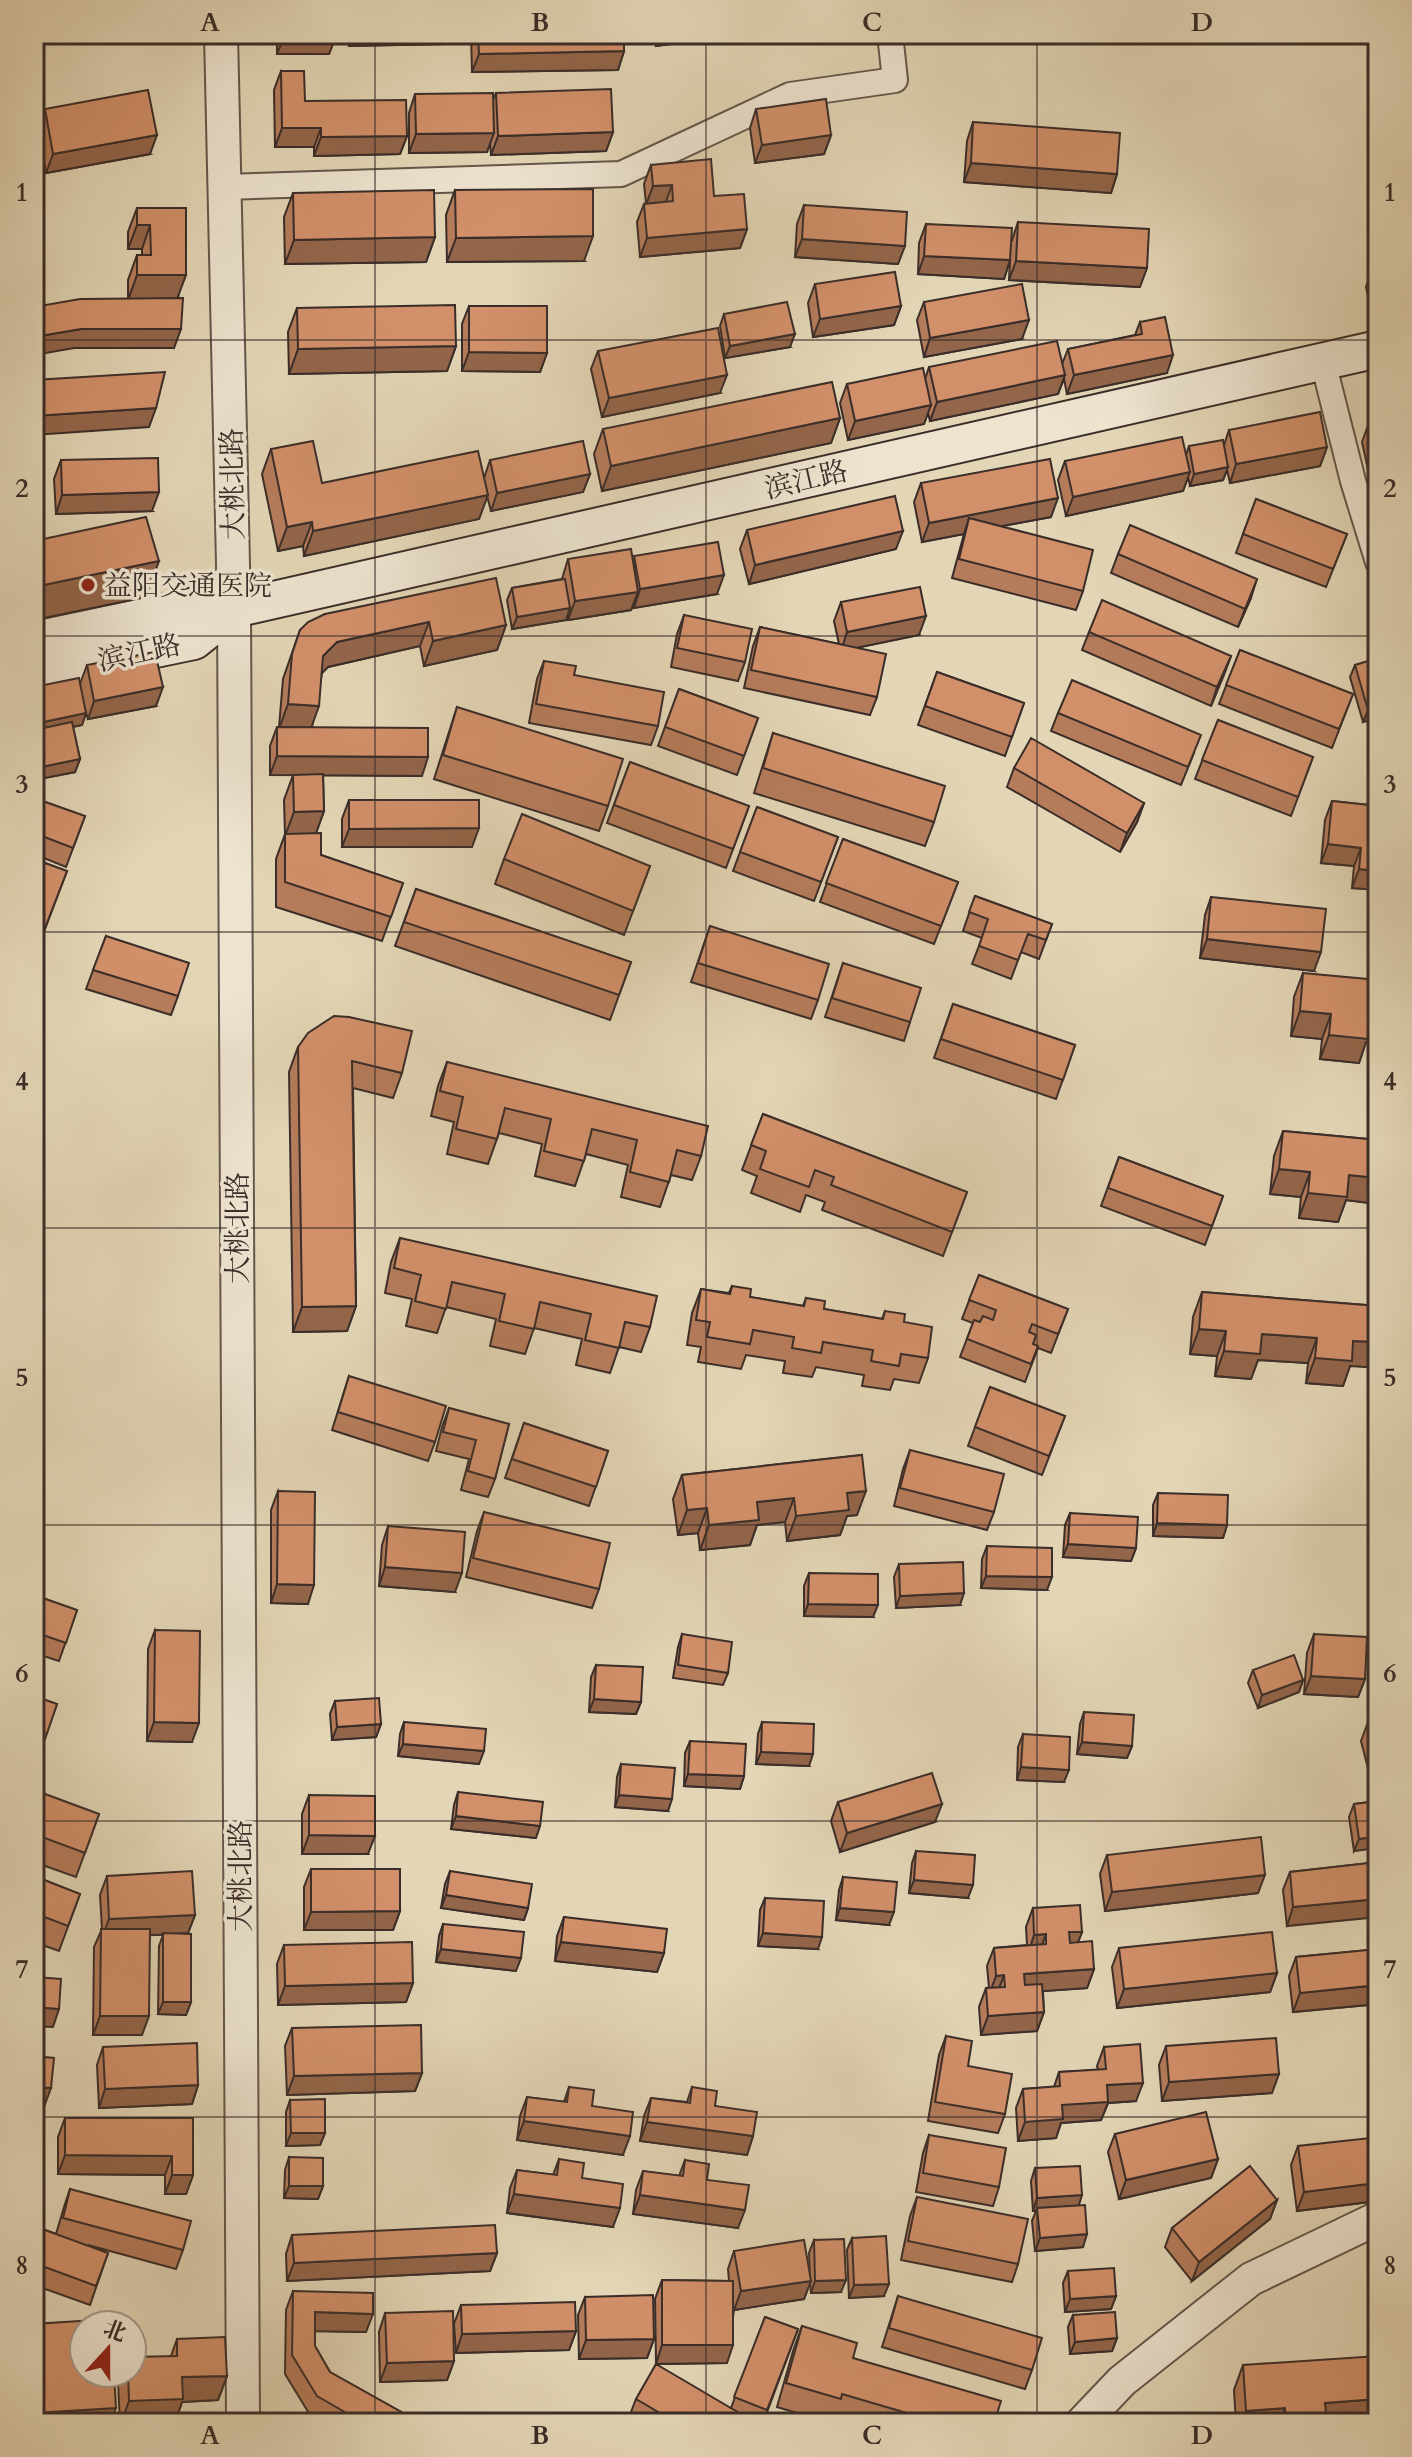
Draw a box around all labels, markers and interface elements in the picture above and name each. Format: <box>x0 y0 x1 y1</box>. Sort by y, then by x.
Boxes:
text: A <box>200 5 220 40</box>
text: B <box>531 5 549 40</box>
text: C <box>862 5 882 40</box>
text: D <box>1191 5 1213 40</box>
text: 1 <box>15 175 29 210</box>
text: 1 <box>1383 175 1397 210</box>
street label: 大桃北路 <box>213 428 253 540</box>
street label: 滨江路 <box>761 452 851 508</box>
text: 2 <box>15 471 29 506</box>
text: 2 <box>1383 471 1397 506</box>
place label: 益阳交通医院 <box>104 567 272 605</box>
marker: 益阳交通医院 <box>79 576 97 594</box>
street label: 滨江路 <box>94 626 184 680</box>
text: 3 <box>15 767 29 802</box>
text: 3 <box>1383 767 1397 802</box>
text: 4 <box>15 1064 29 1099</box>
text: 4 <box>1383 1064 1397 1099</box>
street label: 大桃北路 <box>219 1172 257 1284</box>
text: 5 <box>15 1360 29 1395</box>
text: 5 <box>1383 1360 1397 1395</box>
text: 6 <box>15 1656 29 1691</box>
text: 6 <box>1383 1656 1397 1691</box>
street label: 大桃北路 <box>222 1820 260 1932</box>
text: 7 <box>15 1952 29 1987</box>
text: 7 <box>1383 1952 1397 1987</box>
text: 8 <box>15 2248 29 2283</box>
text: 8 <box>1383 2248 1397 2283</box>
north arrow <box>68 2309 148 2389</box>
text: 北 <box>99 2313 130 2349</box>
text: A <box>200 2418 220 2453</box>
text: B <box>531 2418 549 2453</box>
text: C <box>862 2418 882 2453</box>
text: D <box>1191 2418 1213 2453</box>

